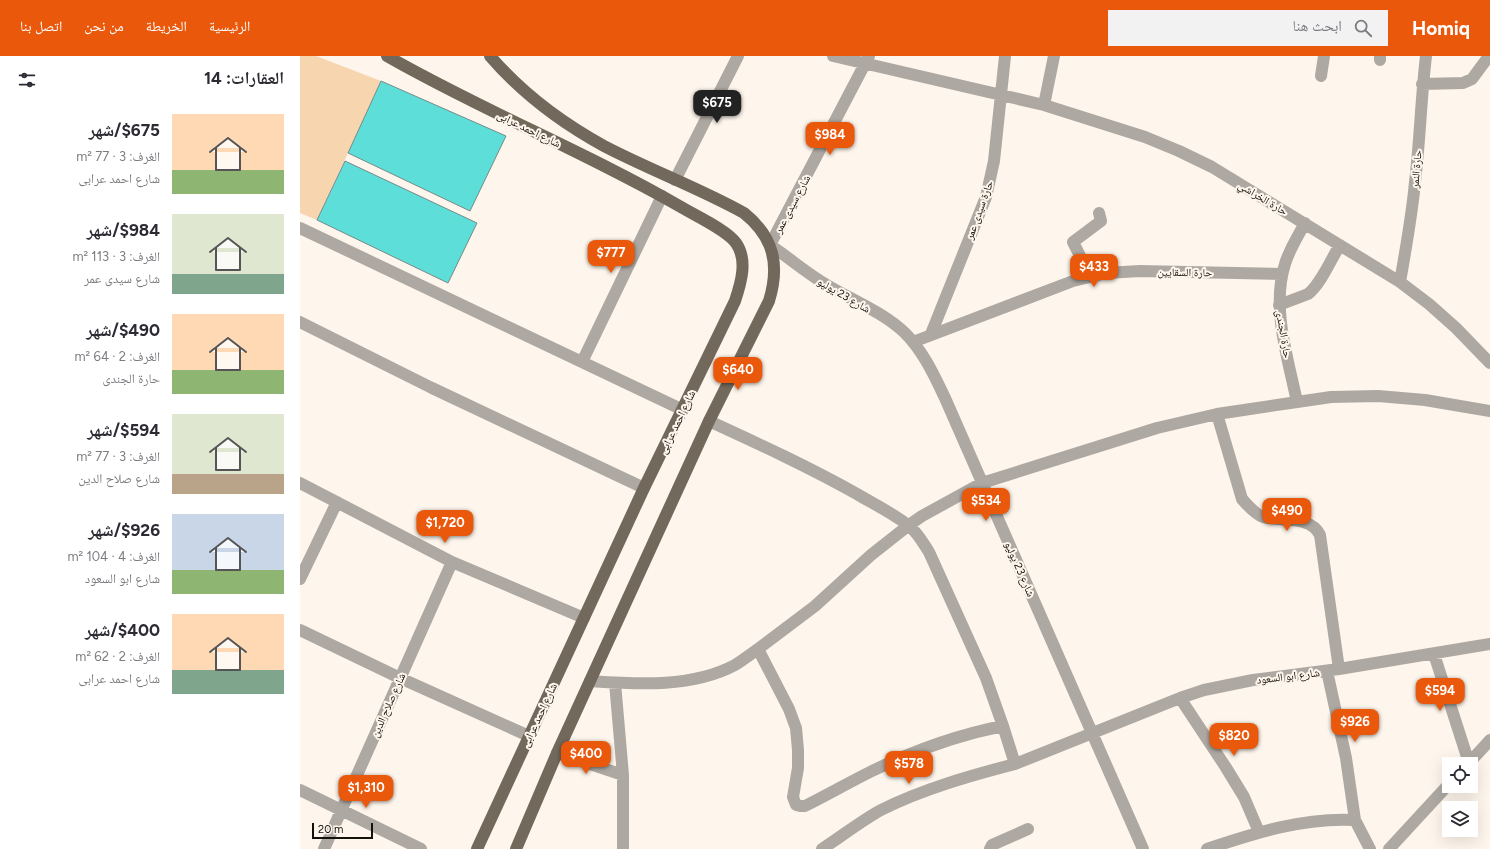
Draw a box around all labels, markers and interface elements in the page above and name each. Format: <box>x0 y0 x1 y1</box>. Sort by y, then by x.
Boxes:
search box <box>1108 10 1388 46</box>
text: ابحث هنا <box>1292 17 1342 35</box>
icon: search <box>1352 17 1374 39</box>
text: Homiq <box>1412 17 1470 40</box>
text: اتصل بنا <box>20 18 62 35</box>
text: من نحن <box>84 18 124 35</box>
text: الخريطة <box>146 18 187 35</box>
text: الرئيسية <box>209 18 250 35</box>
text: العقارات: 14 <box>204 68 284 88</box>
icon: filters <box>16 69 38 91</box>
pin: $675 <box>693 90 741 124</box>
text: $675 <box>702 95 732 110</box>
street label: شارع احمد عرابى <box>495 109 563 150</box>
text: $675/شهر <box>89 120 160 140</box>
pin: $984 <box>806 122 854 156</box>
text: $984 <box>815 127 845 142</box>
icon: home <box>204 130 252 178</box>
text: الغرف: 3 · 77 m² <box>76 149 160 164</box>
street label: حارة النمر <box>1408 149 1425 190</box>
text: شارع احمد عرابى <box>79 171 160 186</box>
street label: شارع سيدى عمر <box>771 173 813 236</box>
street label: حارة سيدى عمر <box>962 179 996 242</box>
street label: حارة الخراشي <box>1235 179 1290 220</box>
text: $984/شهر <box>87 220 160 240</box>
icon: home <box>204 230 252 278</box>
pin: $777 <box>587 240 635 274</box>
text: $777 <box>597 245 625 260</box>
text: الغرف: 3 · 113 m² <box>72 249 160 264</box>
pin: $433 <box>1070 254 1118 288</box>
text: $433 <box>1079 259 1109 274</box>
street label: حارة السقايين <box>1158 266 1212 279</box>
text: شارع سيدى عمر <box>84 271 160 286</box>
street label: شارع 23 يوليو <box>815 275 872 316</box>
street label: حارة الجندى <box>1273 309 1294 359</box>
text: $490/شهر <box>86 320 160 340</box>
icon: home <box>204 330 252 378</box>
text: الغرف: 2 · 64 m² <box>75 349 160 364</box>
pin: $640 <box>714 357 762 391</box>
text: $640 <box>722 362 754 377</box>
text: حارة الجندى <box>102 371 160 386</box>
street label: شارع احمد عرابى <box>657 388 698 456</box>
text: $594/شهر <box>87 420 160 440</box>
icon: home <box>204 430 252 478</box>
text: الغرف: 3 · 77 m² <box>76 449 160 464</box>
text: شارع صلاح الدين <box>78 471 160 486</box>
pin: $534 <box>962 488 1010 522</box>
text: $534 <box>971 493 1001 508</box>
pin: $490 <box>1263 498 1311 532</box>
text: $490 <box>1271 503 1303 518</box>
pin: $1,720 <box>412 510 478 544</box>
text: $1,720 <box>425 515 465 530</box>
text: $926/شهر <box>88 520 160 540</box>
icon: home <box>204 530 252 578</box>
street label: شارع 23 يوليو <box>1002 540 1037 599</box>
text: الغرف: 4 · 104 m² <box>67 549 160 564</box>
text: شارع ابو السعود <box>85 571 160 586</box>
text: $400/شهر <box>85 620 160 640</box>
icon: home <box>204 630 252 678</box>
text: الغرف: 2 · 62 m² <box>75 649 160 664</box>
street label: شارع ابو السعود <box>1256 666 1320 687</box>
text: شارع احمد عرابى <box>79 671 160 686</box>
street label: شارع صلاح الدين <box>368 671 408 739</box>
pin: $594 <box>1416 678 1464 712</box>
street label: شارع احمد عرابى <box>519 681 560 749</box>
text: $594 <box>1425 683 1455 698</box>
pin: $926 <box>1331 709 1379 743</box>
text: $926 <box>1340 714 1370 729</box>
pin: $820 <box>1210 723 1258 757</box>
text: $820 <box>1218 728 1250 743</box>
pin: $400 <box>562 741 610 775</box>
text: $400 <box>570 746 602 761</box>
pin: $578 <box>885 751 933 785</box>
text: $578 <box>894 756 924 771</box>
map controls <box>1442 757 1478 837</box>
button: locate <box>1442 757 1478 793</box>
pin: $1,310 <box>333 775 399 809</box>
text: $1,310 <box>347 780 385 795</box>
button: layers <box>1442 801 1478 837</box>
scale bar <box>312 821 373 840</box>
text: 20 m <box>318 823 343 836</box>

